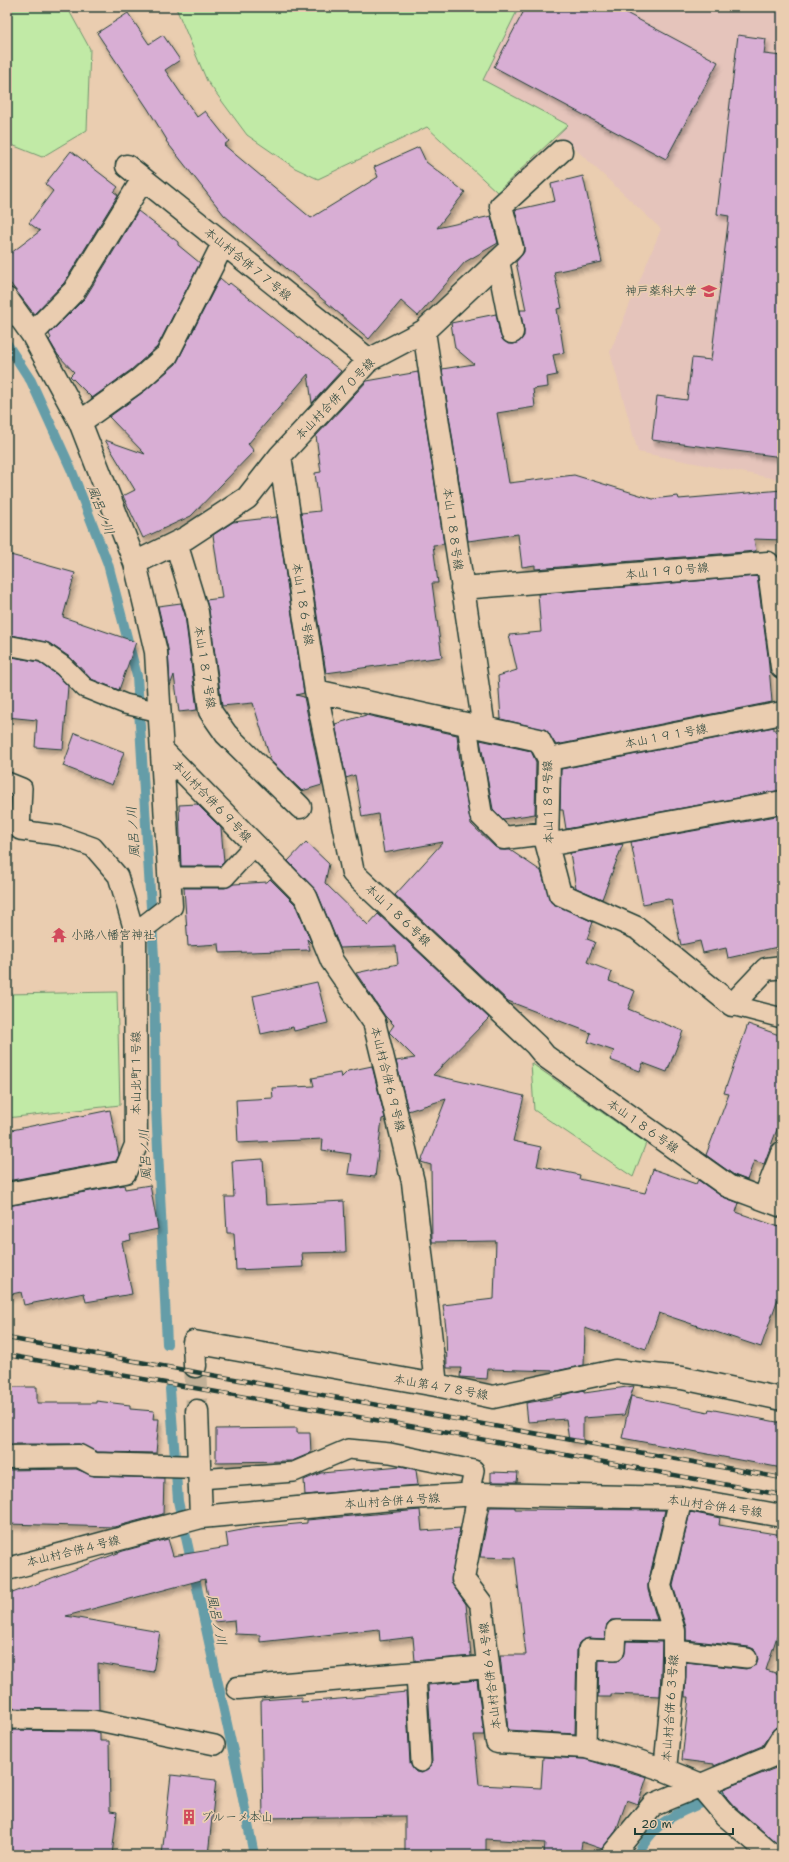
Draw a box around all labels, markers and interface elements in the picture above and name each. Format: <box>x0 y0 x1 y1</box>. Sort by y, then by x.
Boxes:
street label: 本山村合併７７号線 <box>201 224 295 304</box>
school or university icon: 神戸薬科大学 <box>700 282 718 300</box>
place label: 神戸薬科大学 <box>625 283 697 299</box>
street label: 本山村合併７０号線 <box>292 355 378 443</box>
water label: 風呂ノ川 <box>84 483 118 537</box>
street label: 本山１８８号線 <box>439 486 467 572</box>
street label: 本山１９０号線 <box>624 559 710 583</box>
street label: 本山１８６号線 <box>289 561 317 647</box>
street label: 本山１８７号線 <box>191 624 219 710</box>
street label: 本山１９１号線 <box>623 720 709 752</box>
street label: 本山村合併６９号線 <box>169 757 255 845</box>
street label: 本山１８９号線 <box>539 760 557 844</box>
water label: 風呂ノ川 <box>123 805 143 859</box>
street label: 本山１８６号線 <box>362 880 434 950</box>
temple icon: 小路八幡宮神社 <box>50 926 68 944</box>
place label: 小路八幡宮神社 <box>71 927 155 943</box>
street label: 本山村合併６９号線 <box>367 1025 409 1133</box>
street label: 本山北町１号線 <box>128 1031 144 1115</box>
street label: 本山１８６号線 <box>604 1095 682 1157</box>
water label: 風呂ノ川 <box>135 1129 155 1181</box>
street label: 本山第４７８号線 <box>392 1371 490 1403</box>
street label: 本山村合併４号線 <box>344 1490 440 1512</box>
street label: 本山村合併４号線 <box>666 1491 764 1521</box>
street label: 本山村合併４号線 <box>24 1532 122 1570</box>
water label: 風呂ノ川 <box>203 1593 231 1647</box>
street label: 本山村合併６４号線 <box>475 1621 505 1731</box>
street label: 本山村合併６３号線 <box>658 1654 682 1762</box>
building icon: ブルーメ本山 <box>180 1808 198 1826</box>
place label: ブルーメ本山 <box>201 1809 273 1825</box>
scale bar <box>635 1810 733 1836</box>
text: 20 m <box>641 1816 672 1832</box>

